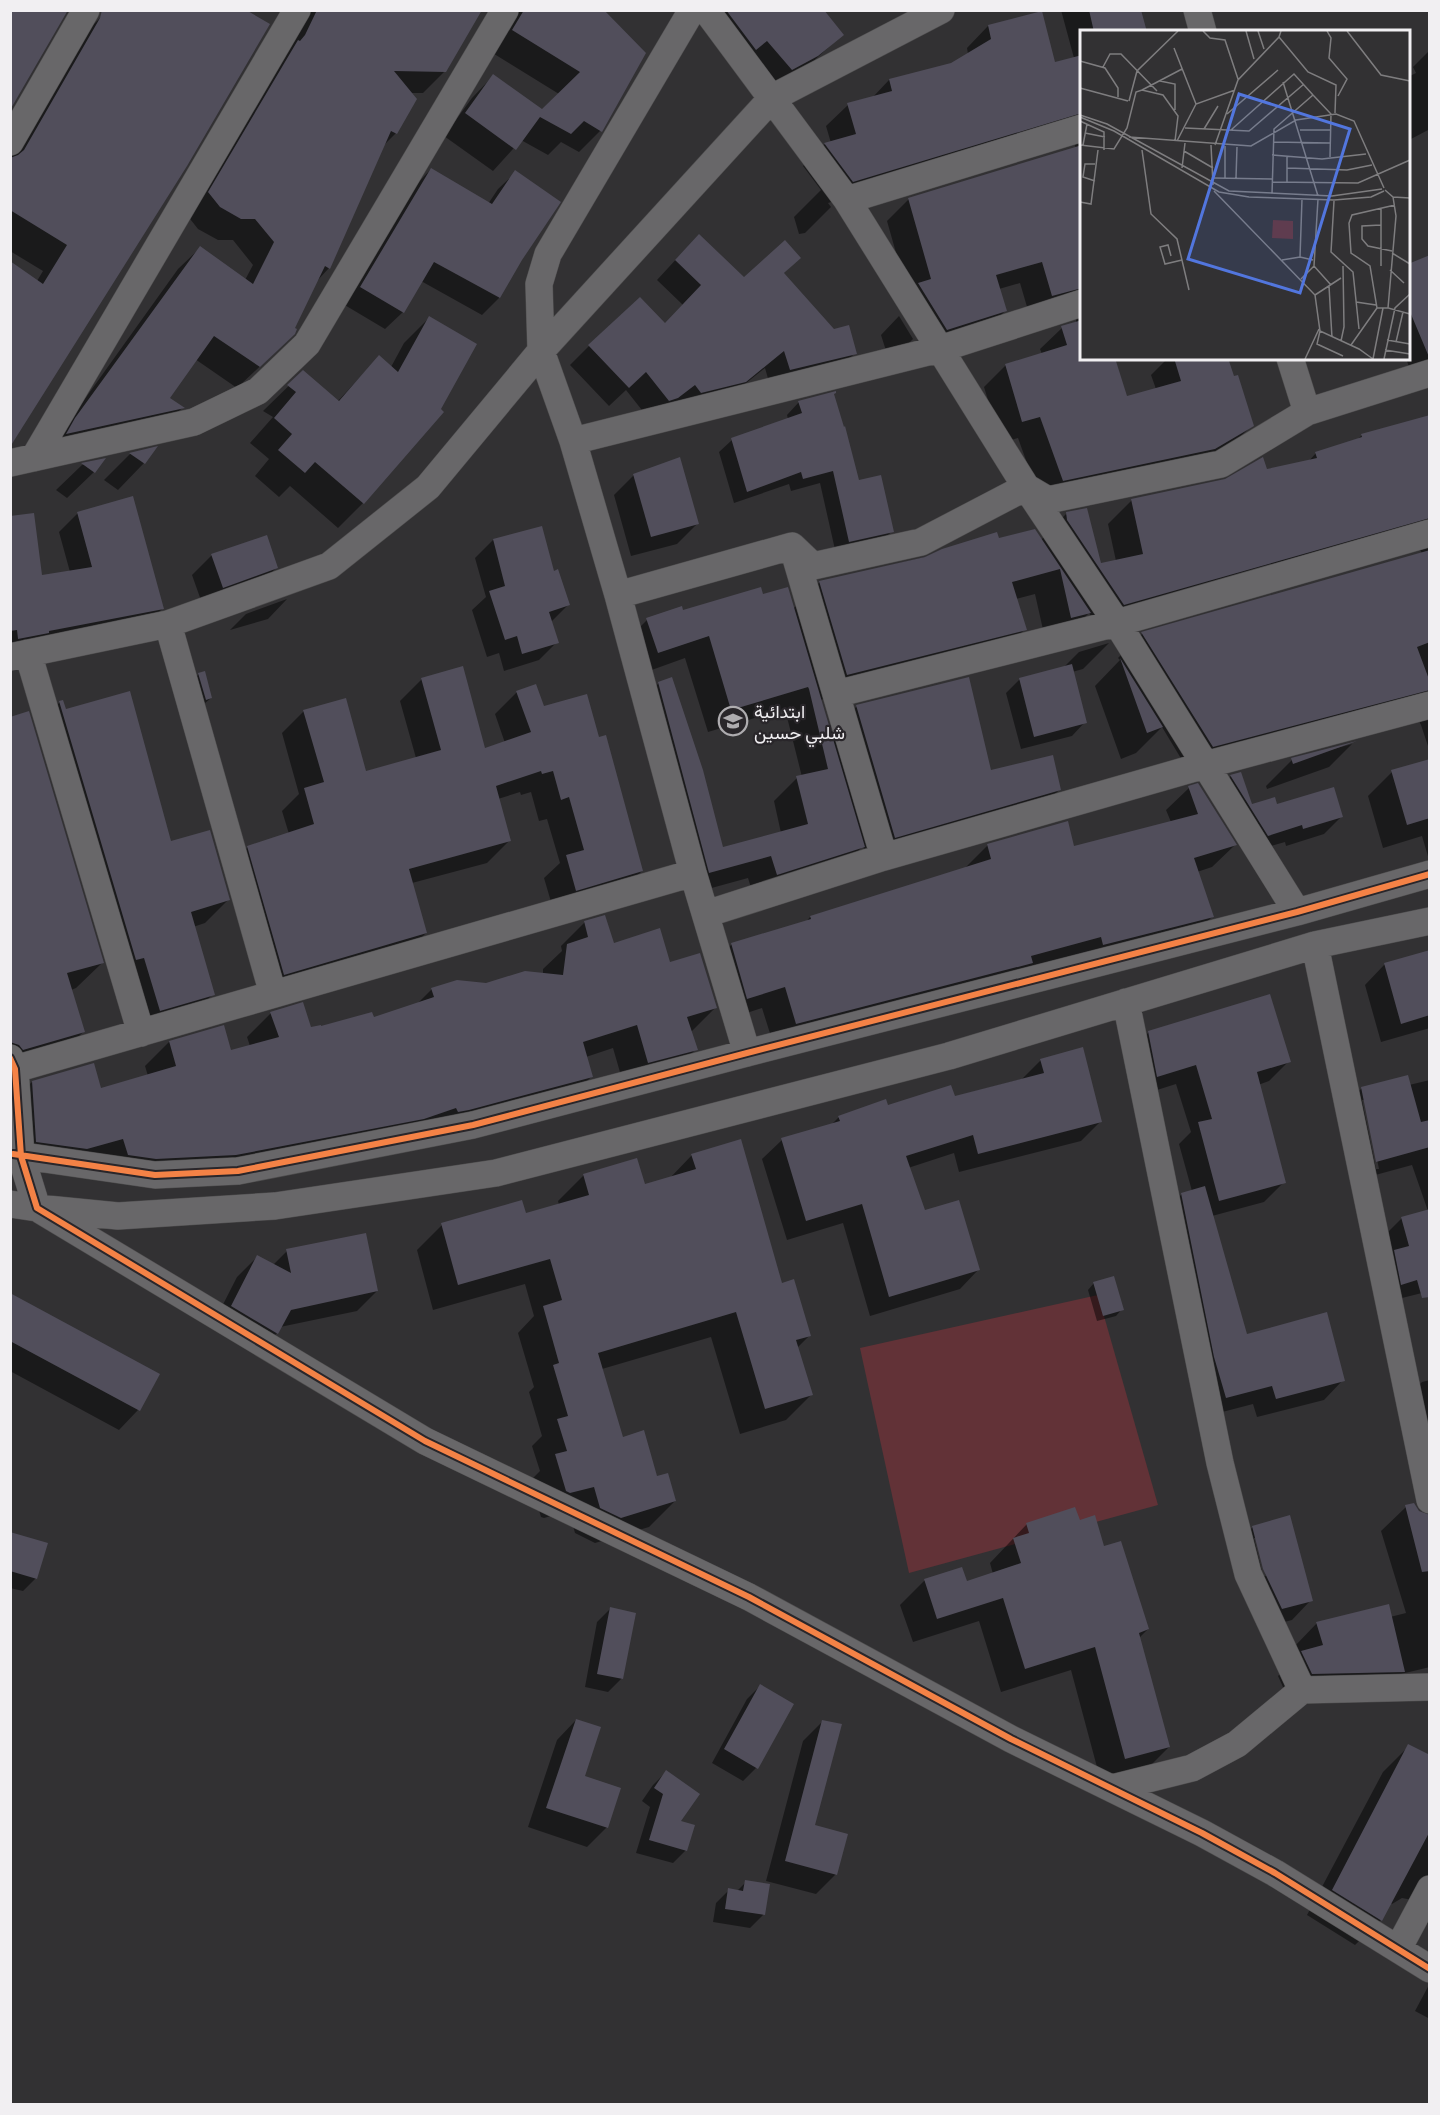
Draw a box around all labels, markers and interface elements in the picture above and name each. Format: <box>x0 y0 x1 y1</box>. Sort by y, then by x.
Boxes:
inset map <box>1080 30 1410 360</box>
place label: ابتدائية شلبي حسين <box>754 698 845 748</box>
school or university icon: ابتدائية شلبي حسين <box>717 705 749 737</box>

